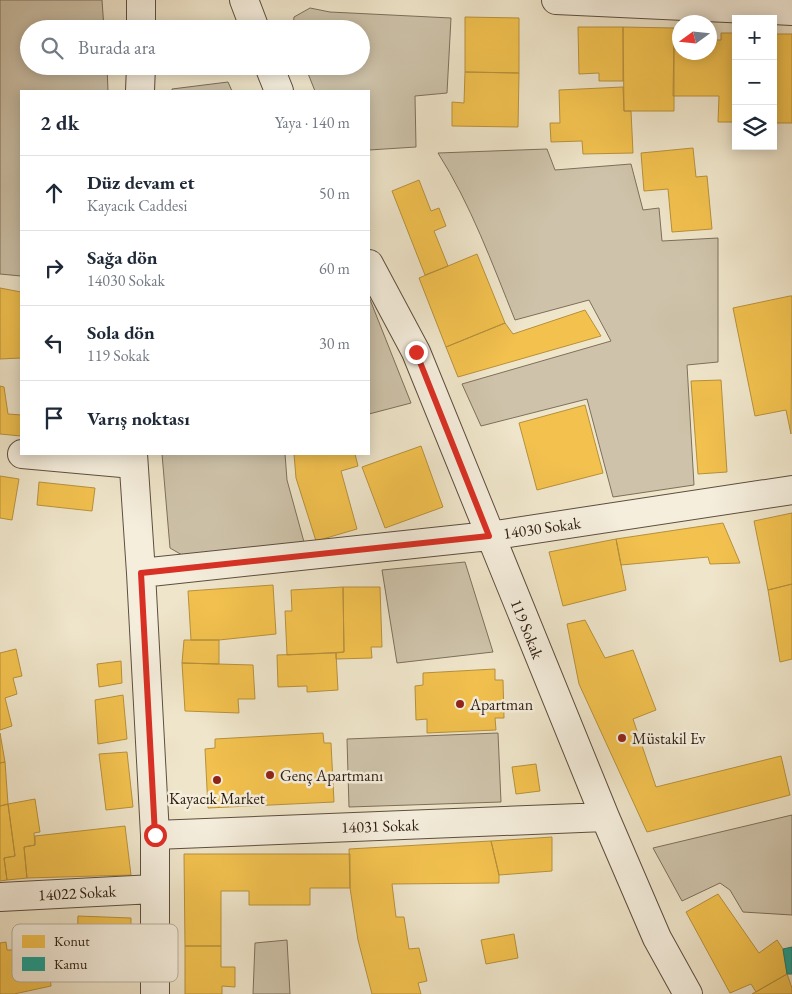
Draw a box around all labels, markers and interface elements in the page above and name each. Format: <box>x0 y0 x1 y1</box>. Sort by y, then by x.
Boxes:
north arrow <box>672 15 717 60</box>
map controls <box>732 15 777 150</box>
button: + <box>732 15 777 60</box>
search box <box>20 20 370 75</box>
icon: search <box>38 34 66 62</box>
text: Burada ara <box>78 35 156 60</box>
button: − <box>732 60 777 105</box>
button: layers <box>732 105 777 150</box>
text: 2 dk <box>40 109 79 136</box>
text: Yaya · 140 m <box>275 112 350 133</box>
text: Düz devam et <box>87 170 195 195</box>
icon: ahead <box>40 179 68 207</box>
text: 50 m <box>319 183 350 204</box>
text: Kayacık Caddesi <box>87 195 187 216</box>
text: Sağa dön <box>87 245 158 270</box>
icon: right <box>40 254 68 282</box>
text: 60 m <box>319 258 350 279</box>
text: 14030 Sokak <box>87 270 165 291</box>
text: Sola dön <box>87 320 155 345</box>
icon: left <box>40 329 68 357</box>
text: 30 m <box>319 333 350 354</box>
route end <box>405 341 428 364</box>
text: 119 Sokak <box>87 345 150 366</box>
icon: arrive <box>40 404 68 432</box>
text: Varış noktası <box>87 406 190 431</box>
street label: 14030 Sokak <box>502 512 583 544</box>
street label: 119 Sokak <box>506 596 549 662</box>
place label: Apartman <box>469 694 534 715</box>
marker: Apartman <box>454 698 466 710</box>
place label: Müstakil Ev <box>632 728 706 749</box>
marker: Müstakil Ev <box>616 732 628 744</box>
place label: Genç Apartmanı <box>280 765 383 786</box>
marker: Genç Apartmanı <box>264 769 276 781</box>
marker: Kayacık Market <box>211 774 223 786</box>
place label: Kayacık Market <box>169 788 265 809</box>
street label: 14031 Sokak <box>341 814 420 838</box>
route start <box>144 824 167 847</box>
street label: 14022 Sokak <box>37 880 117 906</box>
legend <box>12 924 178 982</box>
text: Konut <box>54 932 90 950</box>
text: Kamu <box>54 955 88 973</box>

